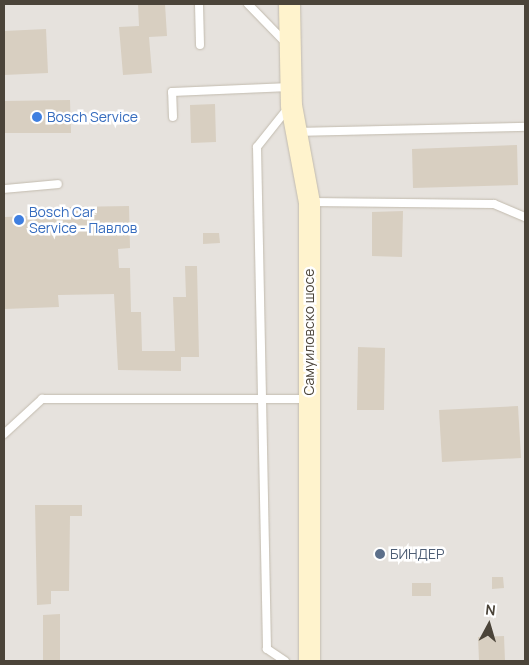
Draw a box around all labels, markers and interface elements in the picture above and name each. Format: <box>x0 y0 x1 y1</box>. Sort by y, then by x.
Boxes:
place label: Bosch Service <box>47 109 138 125</box>
marker: Bosch Service <box>31 111 43 123</box>
place label: Bosch Car Service - Павлов <box>29 204 137 236</box>
marker: Bosch Car Service - Павлов <box>13 214 25 226</box>
street label: Самуиловско шосе <box>301 268 317 396</box>
place label: БИНДЕР <box>390 546 444 562</box>
marker: БИНДЕР <box>374 548 386 560</box>
north arrow <box>464 600 514 650</box>
text: N <box>485 600 497 620</box>

